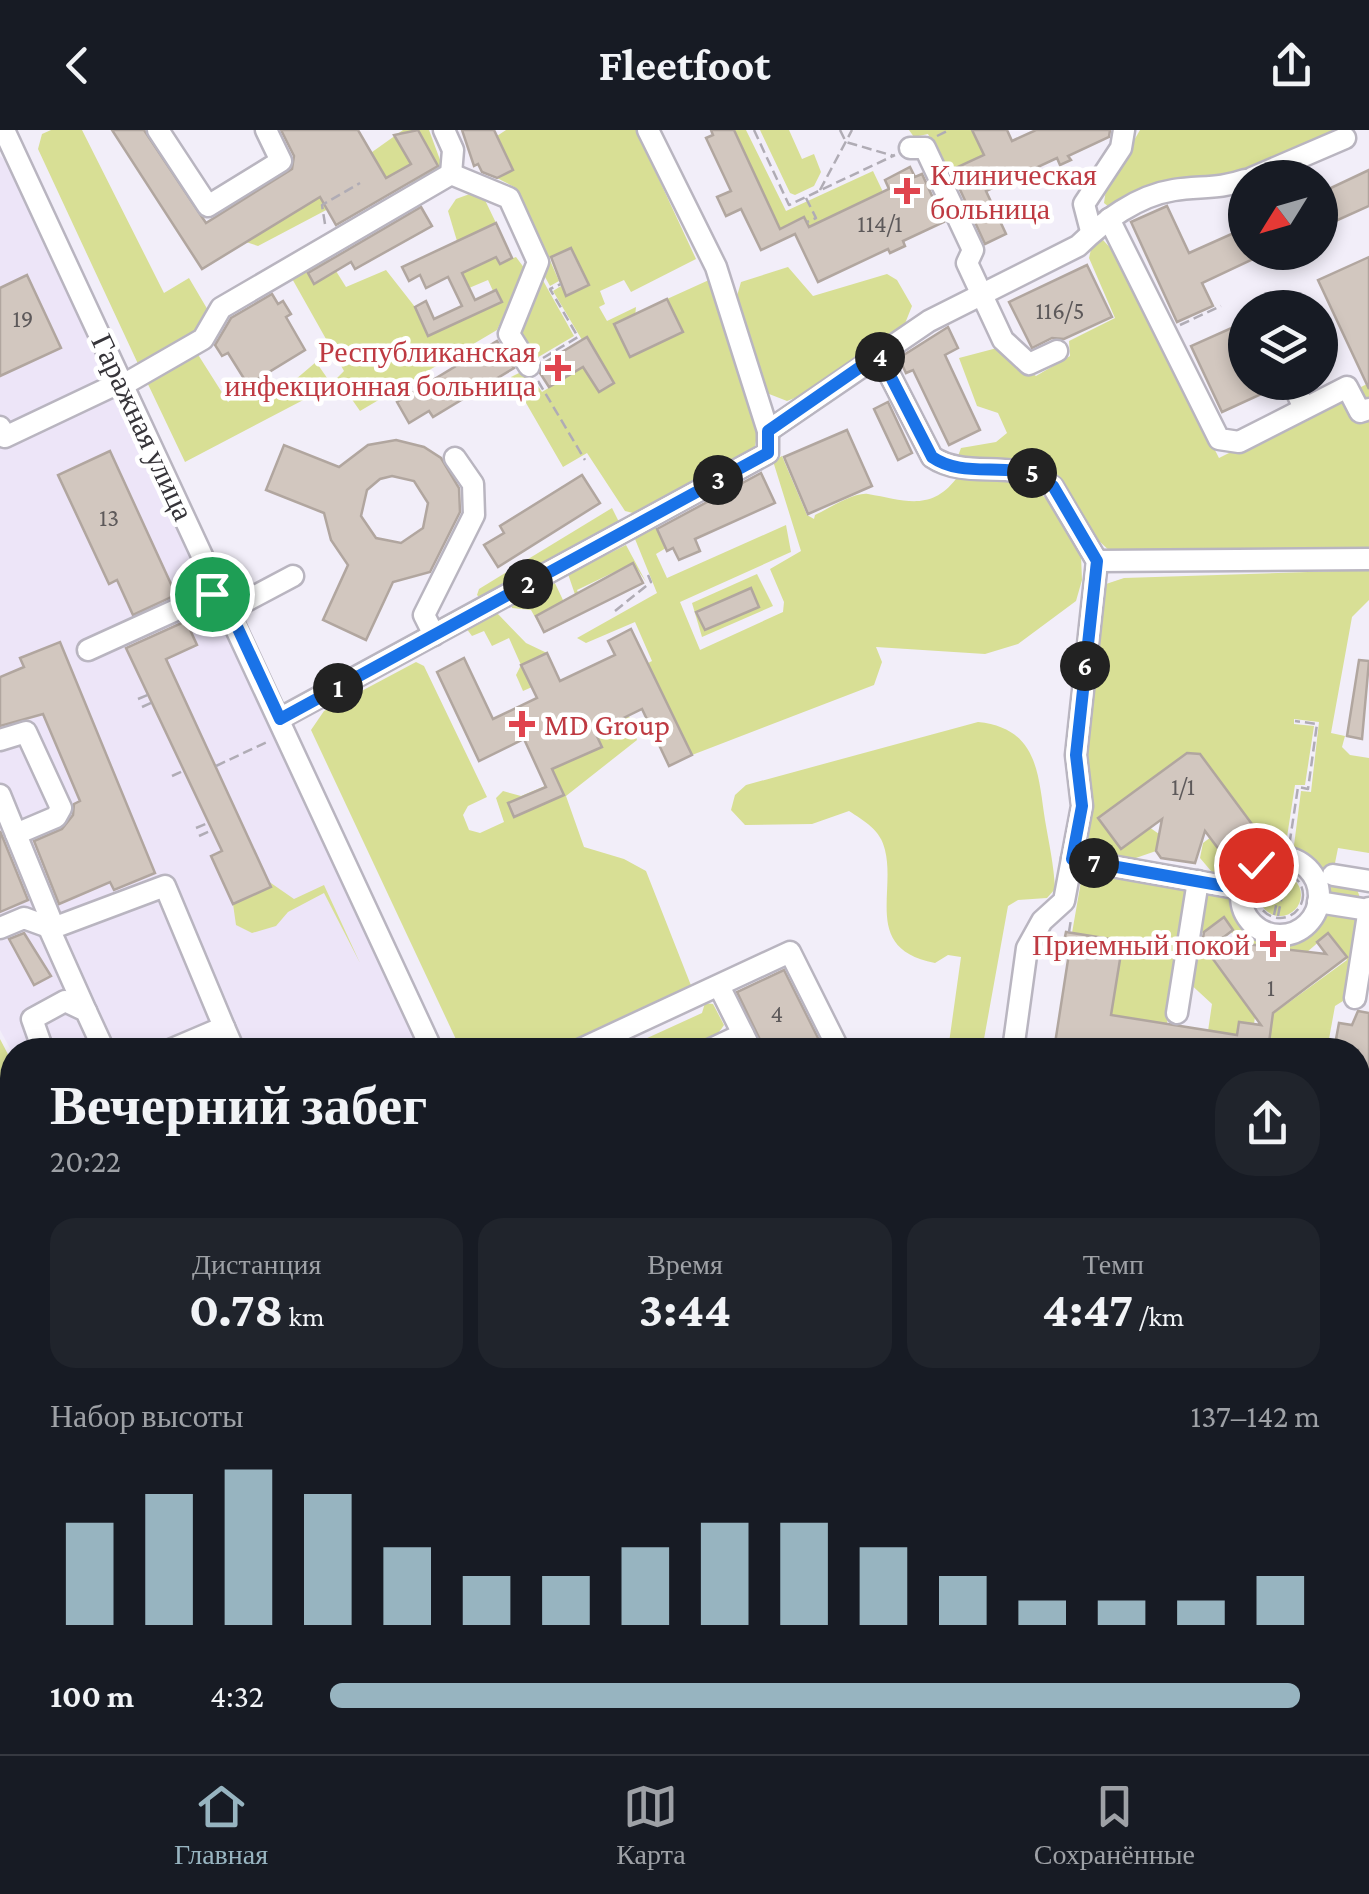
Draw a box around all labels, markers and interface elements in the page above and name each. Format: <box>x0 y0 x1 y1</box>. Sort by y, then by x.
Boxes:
icon: back <box>50 38 105 93</box>
icon: share <box>1264 38 1319 93</box>
text: Fleetfoot <box>598 40 771 90</box>
place label: Клиническая больница <box>930 158 1097 225</box>
north arrow <box>1228 160 1338 270</box>
map controls <box>1228 160 1338 400</box>
marker: Клиническая больница <box>894 178 920 204</box>
house number: 114/1 <box>857 210 903 237</box>
button: layers <box>1228 290 1338 400</box>
house number: 116/5 <box>1036 297 1084 324</box>
house number: 19 <box>13 305 34 332</box>
street label: Гаражная улица <box>85 329 201 525</box>
pin: 4 <box>855 332 905 382</box>
place label: Республиканская инфекционная больница <box>225 335 536 402</box>
text: 4 <box>872 341 888 372</box>
marker: Республиканская инфекционная больница <box>545 355 571 381</box>
pin: 5 <box>1007 448 1057 498</box>
pin: 3 <box>693 455 743 505</box>
text: 5 <box>1025 457 1039 488</box>
text: 3 <box>711 464 725 495</box>
house number: 13 <box>99 504 119 531</box>
pin <box>170 552 255 637</box>
pin: 2 <box>503 559 553 609</box>
icon: arrive <box>185 567 240 622</box>
text: 2 <box>521 568 535 599</box>
pin: 6 <box>1060 641 1110 691</box>
text: 6 <box>1077 650 1093 681</box>
pin: 1 <box>313 663 363 713</box>
text: 1 <box>333 672 343 703</box>
place label: MD Group <box>544 708 670 742</box>
marker: MD Group <box>509 711 535 737</box>
house number: 1/1 <box>1171 773 1195 800</box>
pin <box>1214 823 1299 908</box>
pin: 7 <box>1069 838 1119 888</box>
icon: check <box>1229 838 1284 893</box>
text: 7 <box>1087 847 1101 878</box>
place label: Приемный покой <box>1032 928 1250 961</box>
marker: Приемный покой <box>1260 931 1286 957</box>
house number: 1 <box>1267 974 1275 1001</box>
house number: 4 <box>771 1000 783 1027</box>
button: share <box>1215 1071 1320 1176</box>
text: Вечерний забег <box>50 1075 427 1136</box>
text: 20:22 <box>50 1143 121 1179</box>
text: Дистанция <box>192 1249 321 1280</box>
text: Время <box>647 1249 723 1280</box>
text: Темп <box>1083 1249 1144 1280</box>
text: 0.78 <box>189 1281 283 1337</box>
text: 3:44 <box>639 1281 731 1337</box>
text: 4:47 <box>1042 1281 1133 1337</box>
text: km <box>283 1301 324 1332</box>
text: /km <box>1133 1301 1184 1332</box>
text: Набор высоты <box>50 1398 243 1434</box>
text: 137–142 m <box>1191 1398 1320 1434</box>
text: 100 m <box>50 1678 134 1714</box>
text: 4:32 <box>210 1678 264 1714</box>
tab: Главная <box>174 1779 268 1871</box>
tab: Карта <box>616 1779 686 1871</box>
tab: Сохранённые <box>1034 1779 1195 1871</box>

